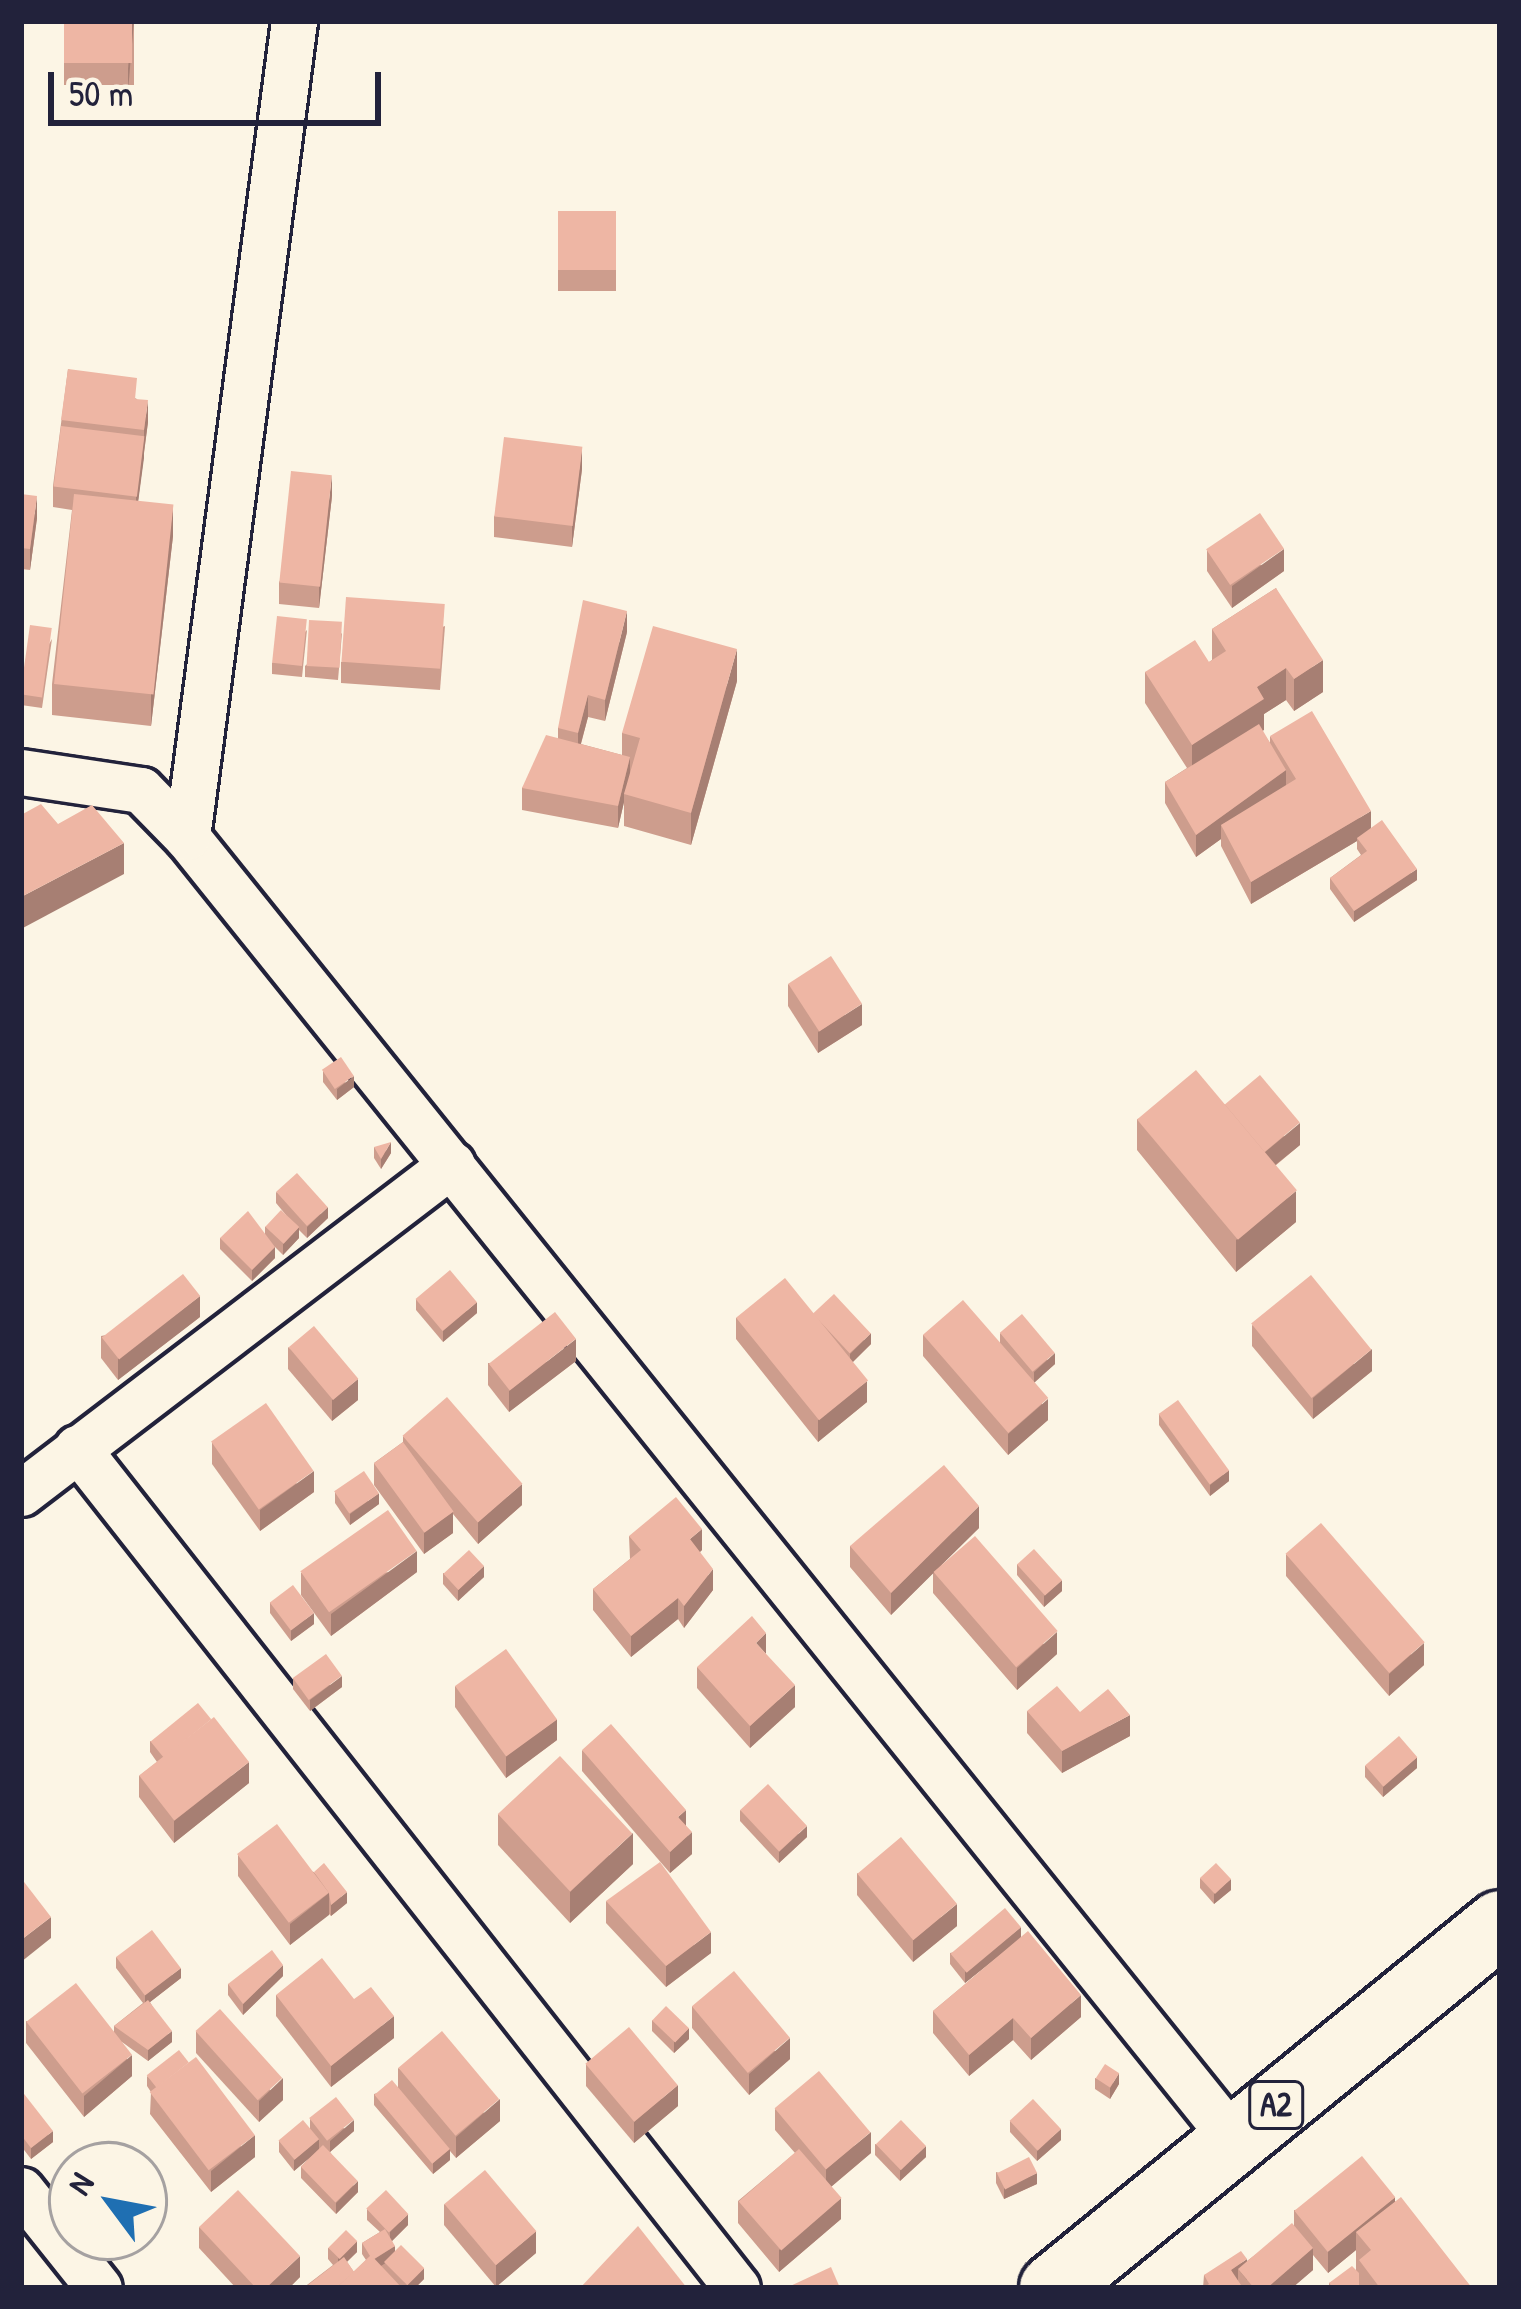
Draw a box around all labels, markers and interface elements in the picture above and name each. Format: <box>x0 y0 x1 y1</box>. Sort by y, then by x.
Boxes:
scale bar <box>54 48 387 122</box>
text: 50 m <box>69 68 133 117</box>
road number: A2 <box>1246 2078 1306 2132</box>
north arrow <box>48 2141 168 2261</box>
text: N <box>57 2164 103 2203</box>

